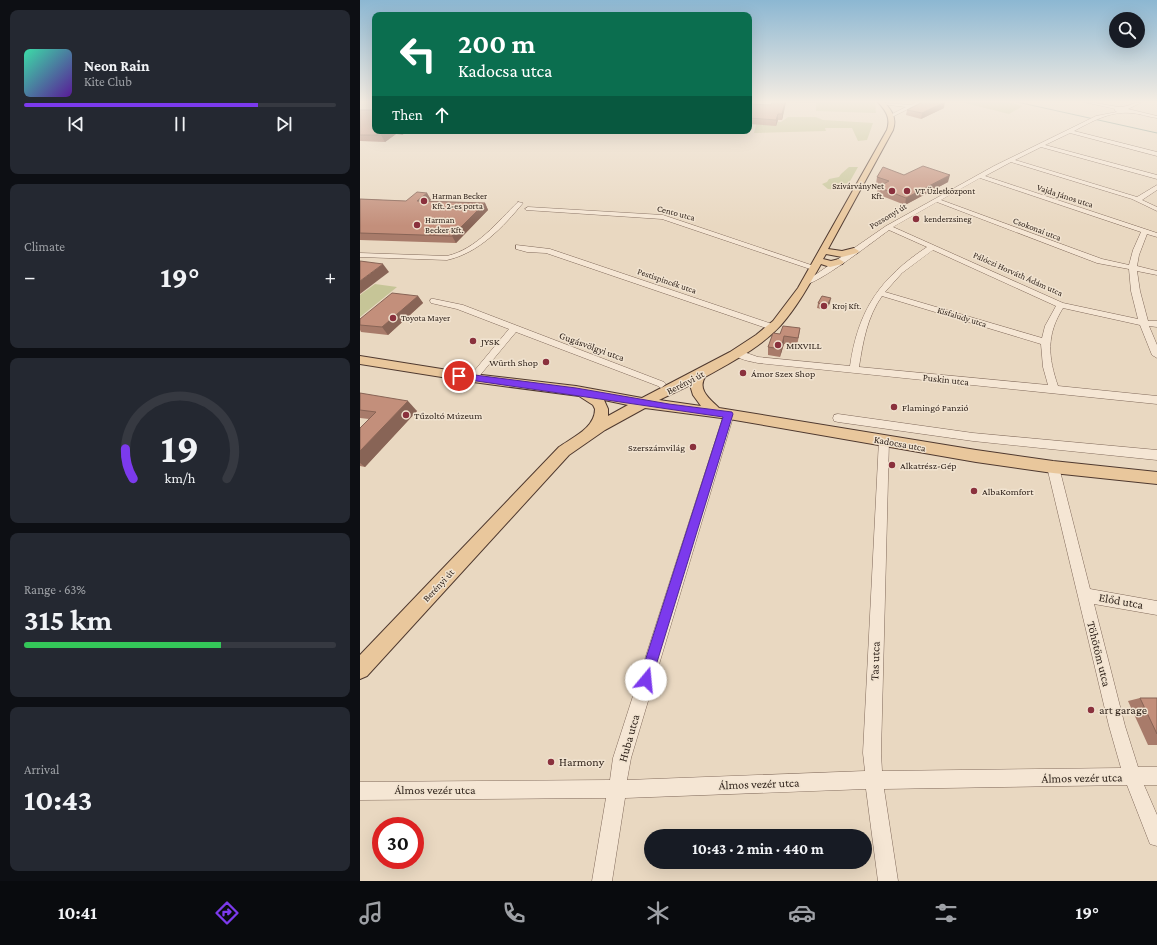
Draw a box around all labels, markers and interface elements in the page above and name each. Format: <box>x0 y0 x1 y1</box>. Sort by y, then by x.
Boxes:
map controls <box>1109 12 1145 48</box>
button: search <box>1109 12 1145 48</box>
icon: left <box>392 28 444 80</box>
text: 200 m <box>458 28 535 59</box>
text: Neon Rain <box>84 58 150 74</box>
text: Kadocsa utca <box>458 61 552 81</box>
text: Kite Club <box>84 74 132 89</box>
icon: ahead <box>431 104 453 126</box>
text: Then <box>392 107 423 123</box>
icon: previous <box>65 113 87 135</box>
icon: pause <box>169 113 191 135</box>
icon: next <box>273 113 295 135</box>
place label: SzivárványNet Kft. <box>832 181 885 201</box>
street label: Vajda János utca <box>1035 182 1094 211</box>
marker: SzivárványNet Kft. <box>887 186 897 196</box>
marker: VT Üzletközpont <box>902 186 912 196</box>
place label: VT Üzletközpont <box>915 186 976 196</box>
place label: Harman Becker Kft. 2-es porta <box>432 191 488 211</box>
marker: Harman Becker Kft. 2-es porta <box>419 196 429 206</box>
street label: Pozsonyi út <box>868 201 909 231</box>
street label: Cento utca <box>656 203 696 223</box>
marker: kenderzsineg <box>911 214 921 224</box>
place label: kenderzsineg <box>924 214 972 224</box>
place label: Harman Becker Kft. <box>425 215 464 235</box>
street label: Csokonai utca <box>1012 215 1062 243</box>
marker: Harman Becker Kft. <box>412 220 422 230</box>
text: Climate <box>24 239 65 254</box>
street label: Pálóczi Horváth Ádám utca <box>972 250 1064 298</box>
text: 19° <box>160 260 200 293</box>
text: − <box>24 264 36 289</box>
text: + <box>324 264 336 289</box>
street label: Pestispincék utca <box>636 266 698 296</box>
marker: Kroj Kft. <box>819 301 829 311</box>
place label: Kroj Kft. <box>832 301 861 312</box>
street label: Kisfaludy utca <box>936 305 988 329</box>
marker: Toyota Mayer <box>388 313 398 323</box>
place label: Toyota Mayer <box>401 313 451 323</box>
street label: Gugásvölgyi utca <box>558 330 626 363</box>
marker: JYSK <box>468 336 478 346</box>
place label: JYSK <box>480 336 500 347</box>
marker: MIXVILL <box>773 340 783 350</box>
place label: MIXVILL <box>786 340 822 351</box>
place label: Würth Shop <box>489 357 538 368</box>
marker: Würth Shop <box>541 357 551 367</box>
pin <box>442 359 476 393</box>
icon: arrive <box>448 365 470 387</box>
street label: Berényi út <box>665 368 706 397</box>
marker: Ámor Szex Shop <box>738 368 748 378</box>
place label: Ámor Szex Shop <box>751 368 815 379</box>
street label: Puskin utca <box>922 372 970 387</box>
marker: Flamingó Panzió <box>889 402 899 412</box>
place label: Flamingó Panzió <box>902 402 969 413</box>
marker: Tűzoltó Múzeum <box>401 410 411 420</box>
place label: Tűzoltó Múzeum <box>414 410 482 421</box>
text: 19 <box>161 424 199 470</box>
street label: Kadocsa utca <box>873 434 927 454</box>
place label: Szerszámvilág <box>628 442 685 453</box>
marker: Szerszámvilág <box>688 442 698 452</box>
marker: Alkatrész-Gép <box>887 460 897 470</box>
place label: Alkatrész-Gép <box>900 460 957 471</box>
text: km/h <box>165 469 196 485</box>
marker: AlbaKomfort <box>969 486 979 496</box>
place label: AlbaKomfort <box>982 486 1034 497</box>
street label: Berényi út <box>420 566 457 604</box>
text: Range · 63% <box>24 582 86 597</box>
street label: Előd utca <box>1098 590 1145 612</box>
text: 315 km <box>24 603 112 636</box>
street label: Töhötöm utca <box>1084 620 1114 689</box>
street label: Tas utca <box>867 641 883 681</box>
position arrow <box>625 659 667 701</box>
place label: art garage <box>1099 703 1147 717</box>
marker: art garage <box>1086 705 1096 715</box>
street label: Huba utca <box>616 712 643 763</box>
place label: Harmony <box>559 755 605 769</box>
marker: Harmony <box>546 757 556 767</box>
text: Arrival <box>24 762 59 777</box>
street label: Álmos vezér utca <box>1041 770 1123 786</box>
street label: Álmos vezér utca <box>718 776 800 792</box>
text: 10:43 <box>24 783 92 816</box>
street label: Álmos vezér utca <box>395 783 476 797</box>
speed limit sign: 30 <box>372 817 424 869</box>
text: 10:43 · 2 min · 440 m <box>692 841 824 857</box>
icon: directions <box>213 899 241 927</box>
icon: music <box>357 899 385 927</box>
icon: phone <box>500 899 528 927</box>
icon: climate <box>644 899 672 927</box>
icon: car <box>788 899 816 927</box>
icon: filters <box>932 899 960 927</box>
text: 10:41 <box>58 903 97 923</box>
text: 19° <box>1075 903 1099 923</box>

